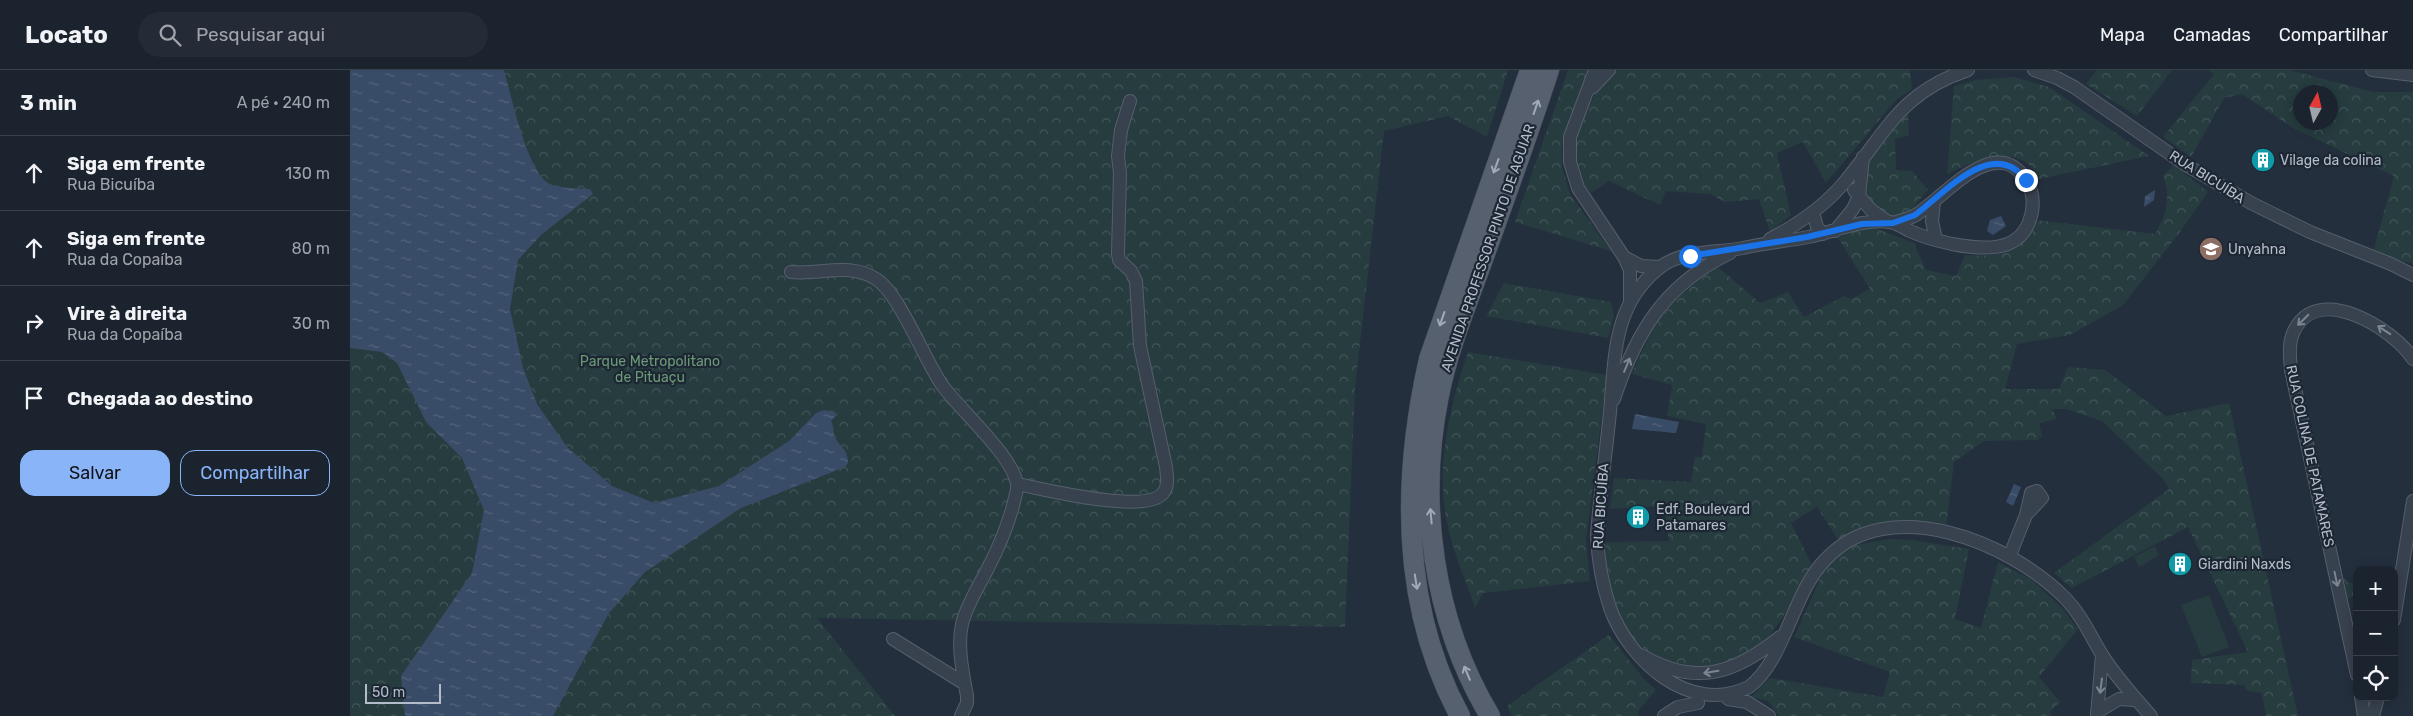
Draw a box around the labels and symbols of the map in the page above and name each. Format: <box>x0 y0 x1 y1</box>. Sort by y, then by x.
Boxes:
north arrow <box>2293 85 2338 130</box>
one-way arrow <box>1532 100 1542 116</box>
street label: AVENIDA PROFESSOR PINTO DE AGUIAR <box>1437 122 1539 374</box>
street label: RUA BICUÍBA <box>2166 146 2249 207</box>
building icon: Vilage da colina <box>2250 147 2276 173</box>
place label: Vilage da colina <box>2280 152 2382 169</box>
one-way arrow <box>1491 157 1501 173</box>
route end <box>2015 169 2038 192</box>
school or university icon: Unyahna <box>2198 236 2224 262</box>
place label: Unyahna <box>2228 241 2286 258</box>
route start <box>1679 245 1702 268</box>
one-way arrow <box>1437 310 1446 326</box>
one-way arrow <box>2297 314 2309 326</box>
one-way arrow <box>2378 325 2392 335</box>
park label: Parque Metropolitano de Pituaçu <box>580 353 720 386</box>
one-way arrow <box>1622 358 1632 373</box>
street label: RUA COLINA DE PATAMARES <box>2282 363 2338 549</box>
street label: RUA BICUÍBA <box>1589 462 1613 549</box>
place label: Edf. Boulevard Patamares <box>1656 501 1750 534</box>
building icon: Edf. Boulevard Patamares <box>1625 504 1651 530</box>
one-way arrow <box>1426 508 1435 524</box>
building icon: Giardini Naxds <box>2167 551 2193 577</box>
place label: Giardini Naxds <box>2198 556 2291 573</box>
one-way arrow <box>2332 570 2342 586</box>
one-way arrow <box>1411 574 1421 590</box>
one-way arrow <box>1462 666 1472 681</box>
one-way arrow <box>1703 668 1719 678</box>
one-way arrow <box>2095 677 2105 693</box>
scale bar <box>365 681 441 704</box>

